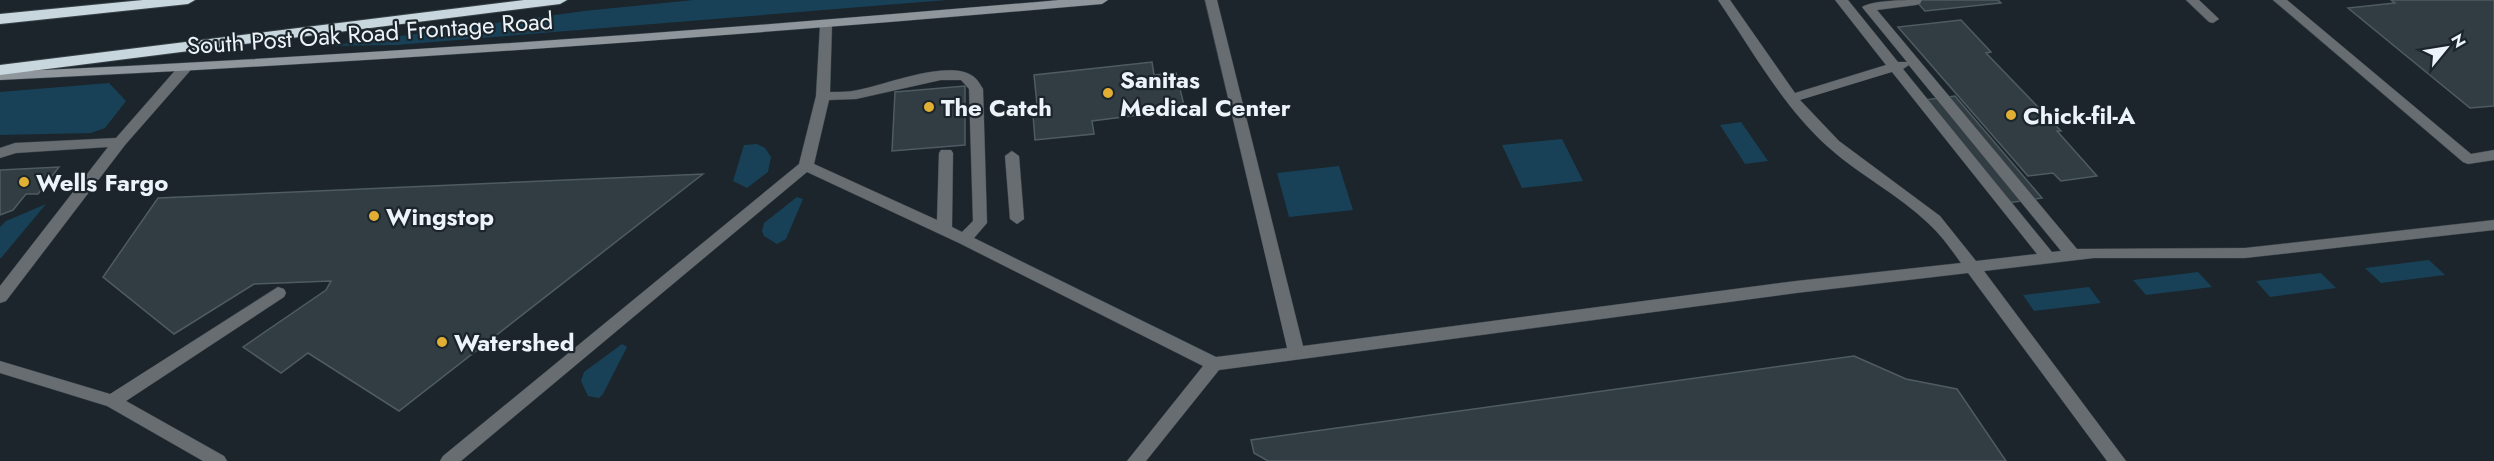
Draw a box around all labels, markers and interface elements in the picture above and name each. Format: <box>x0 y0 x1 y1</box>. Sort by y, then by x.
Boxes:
street label: South Post Oak Road Frontage Road <box>186 3 554 63</box>
north arrow <box>2416 18 2476 78</box>
text: N <box>2445 29 2472 52</box>
place label: Sanitas Medical Center <box>1120 62 1291 125</box>
marker: Sanitas Medical Center <box>1101 86 1115 100</box>
place label: The Catch <box>941 90 1052 125</box>
place label: Chick-fil-A <box>2023 98 2136 133</box>
marker: The Catch <box>922 100 936 114</box>
marker: Chick-fil-A <box>2004 108 2018 122</box>
place label: Wells Fargo <box>36 165 168 200</box>
marker: Wells Fargo <box>17 175 31 189</box>
place label: Wingstop <box>386 199 494 234</box>
marker: Wingstop <box>367 209 381 223</box>
place label: Watershed <box>454 325 575 360</box>
marker: Watershed <box>435 335 449 349</box>

